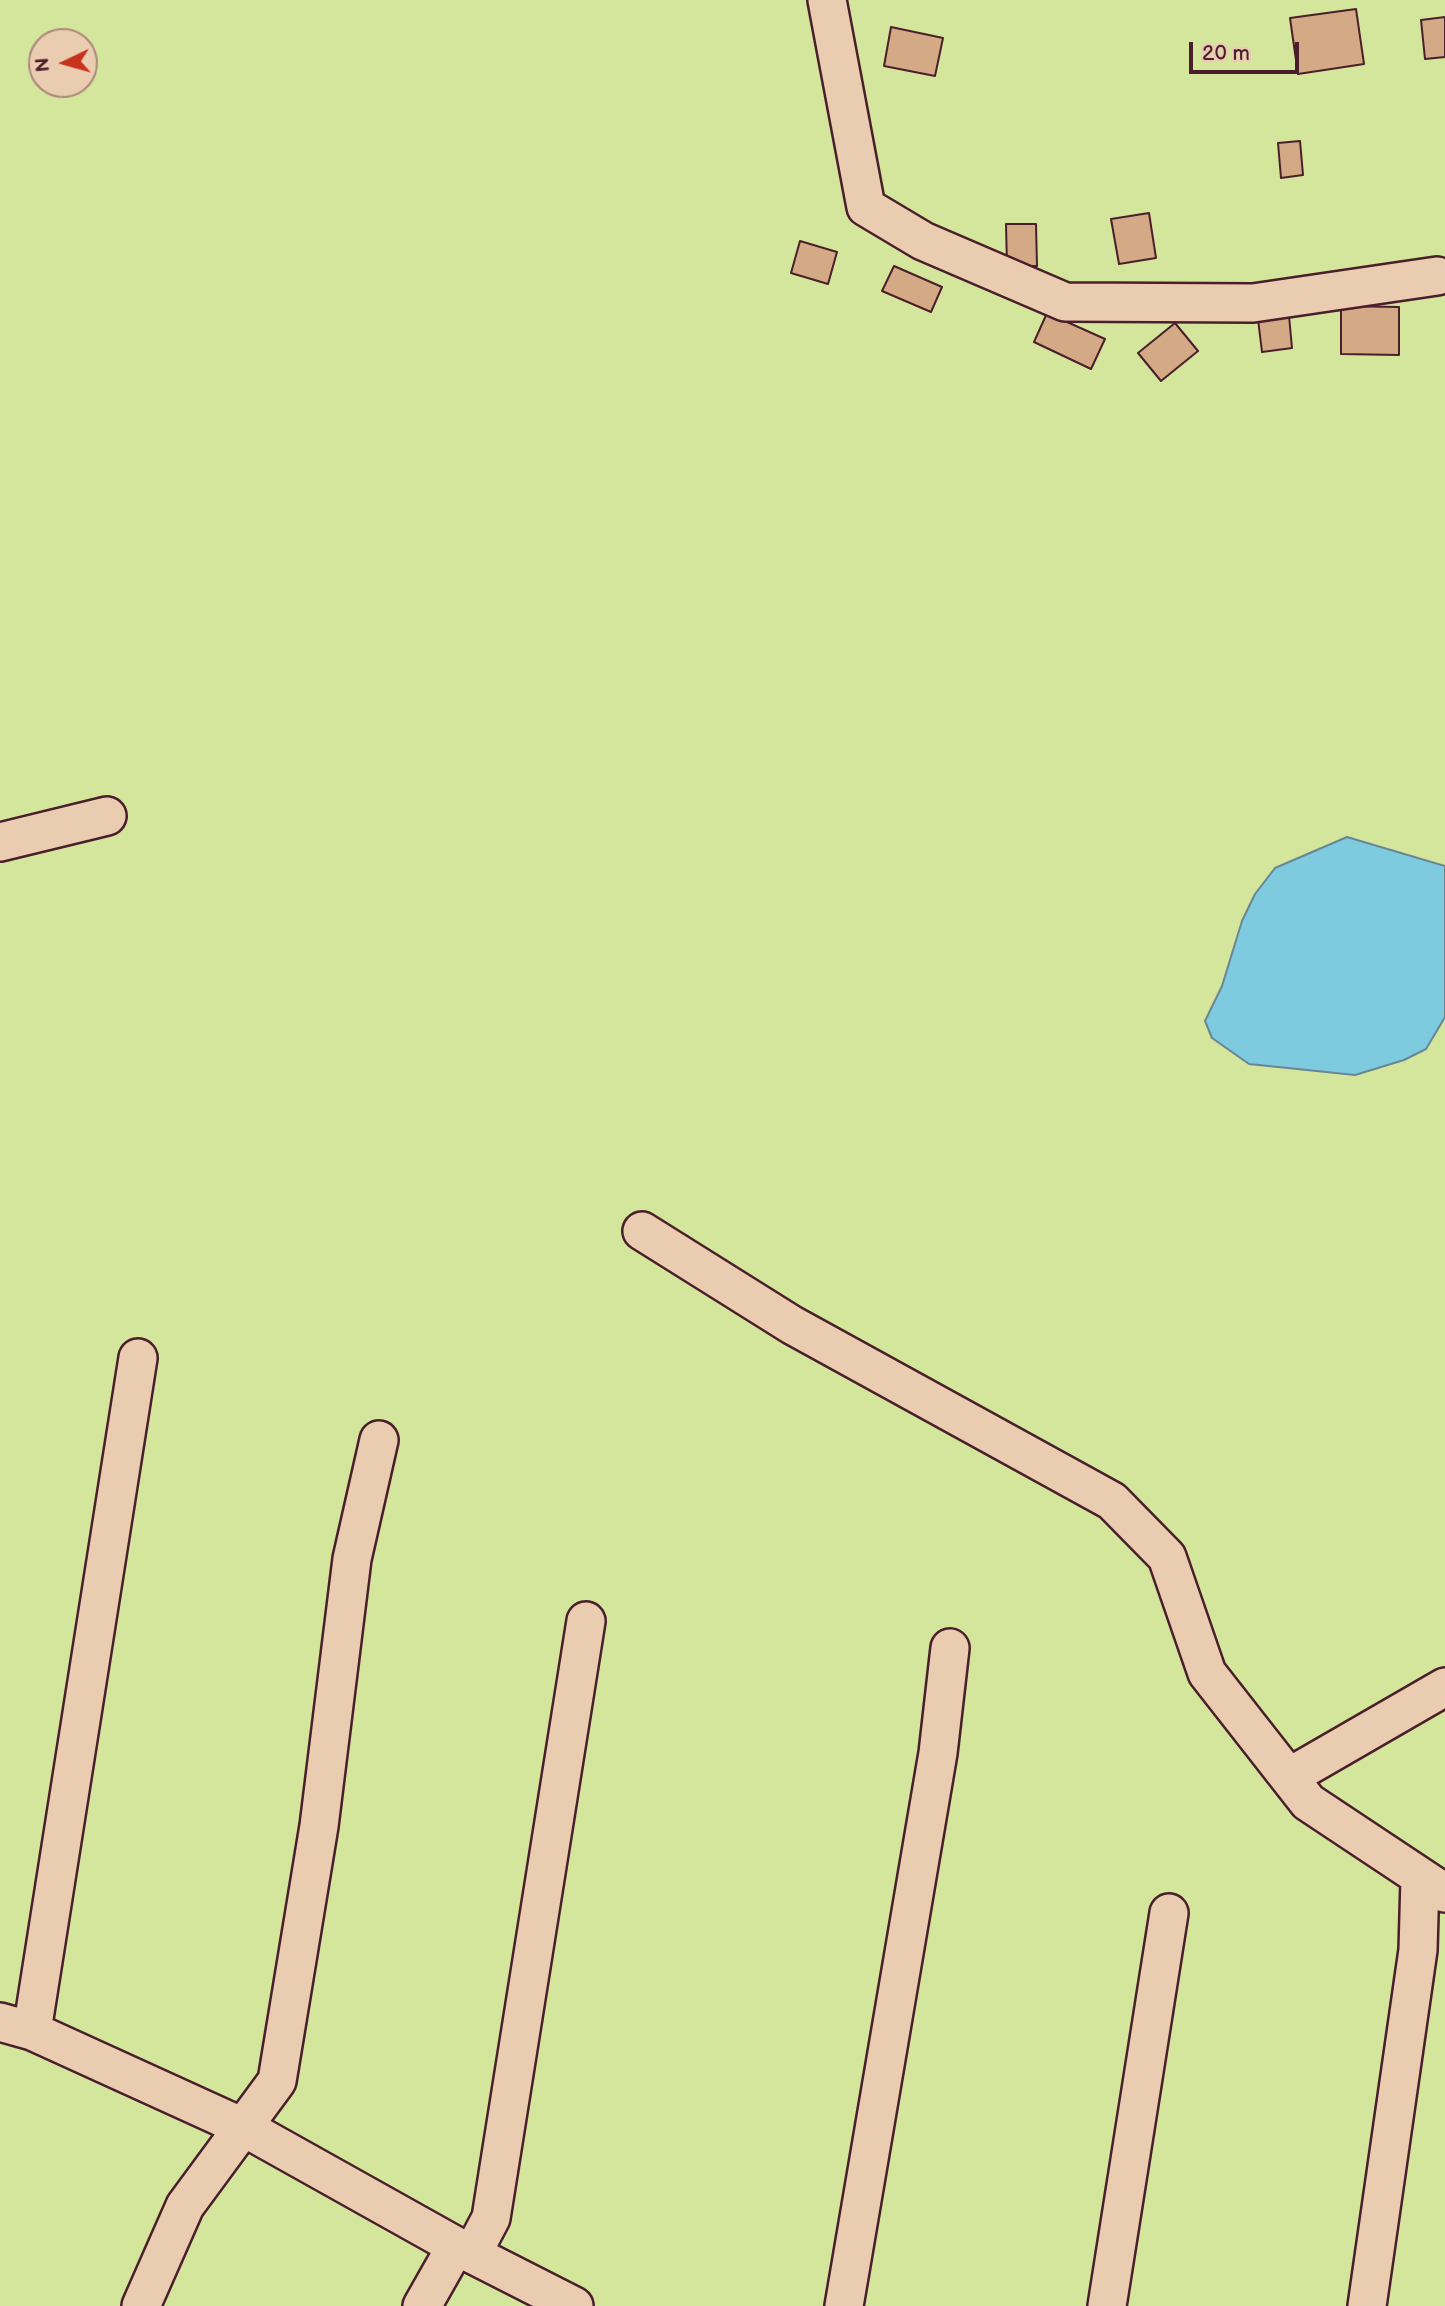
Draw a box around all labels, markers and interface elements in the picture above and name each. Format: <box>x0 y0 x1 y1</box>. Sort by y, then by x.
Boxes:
north arrow <box>28 28 98 98</box>
scale bar <box>1193 28 1303 72</box>
text: 20 m <box>1202 41 1250 66</box>
text: N <box>31 57 56 73</box>

